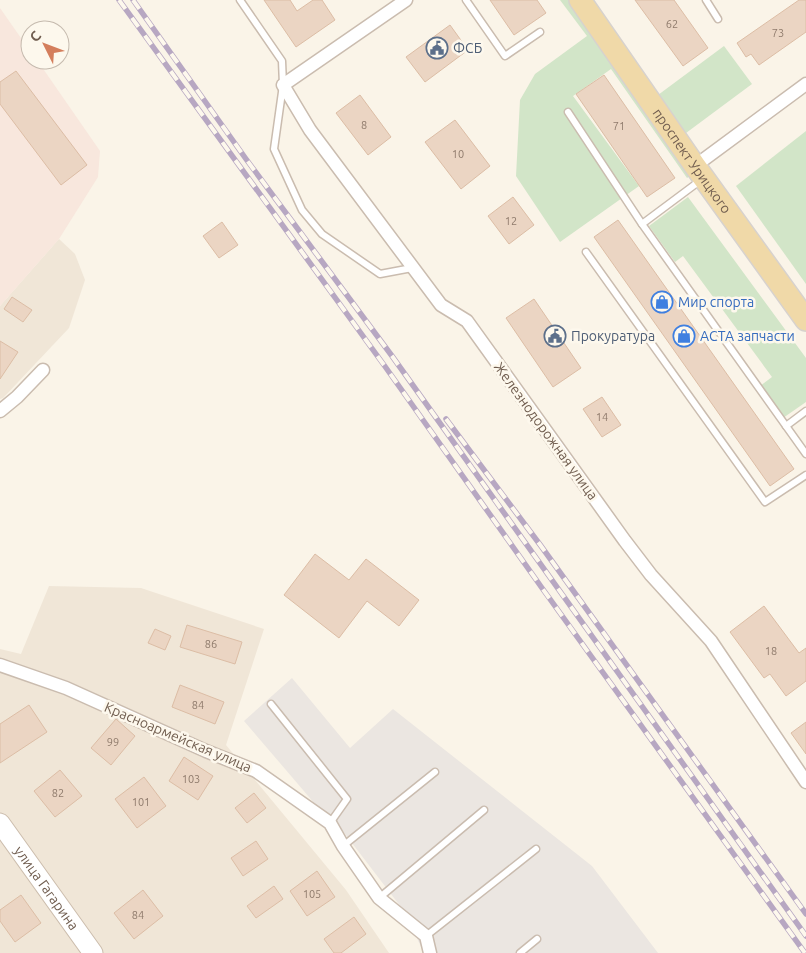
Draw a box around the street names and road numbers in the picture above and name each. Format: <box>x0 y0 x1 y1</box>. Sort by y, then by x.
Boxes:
street label: проспект Урицкого <box>649 105 735 216</box>
street label: Железнодорожная улица <box>491 359 601 503</box>
street label: Красноармейская улица <box>102 699 254 775</box>
street label: улица Гагарина <box>11 843 82 933</box>

